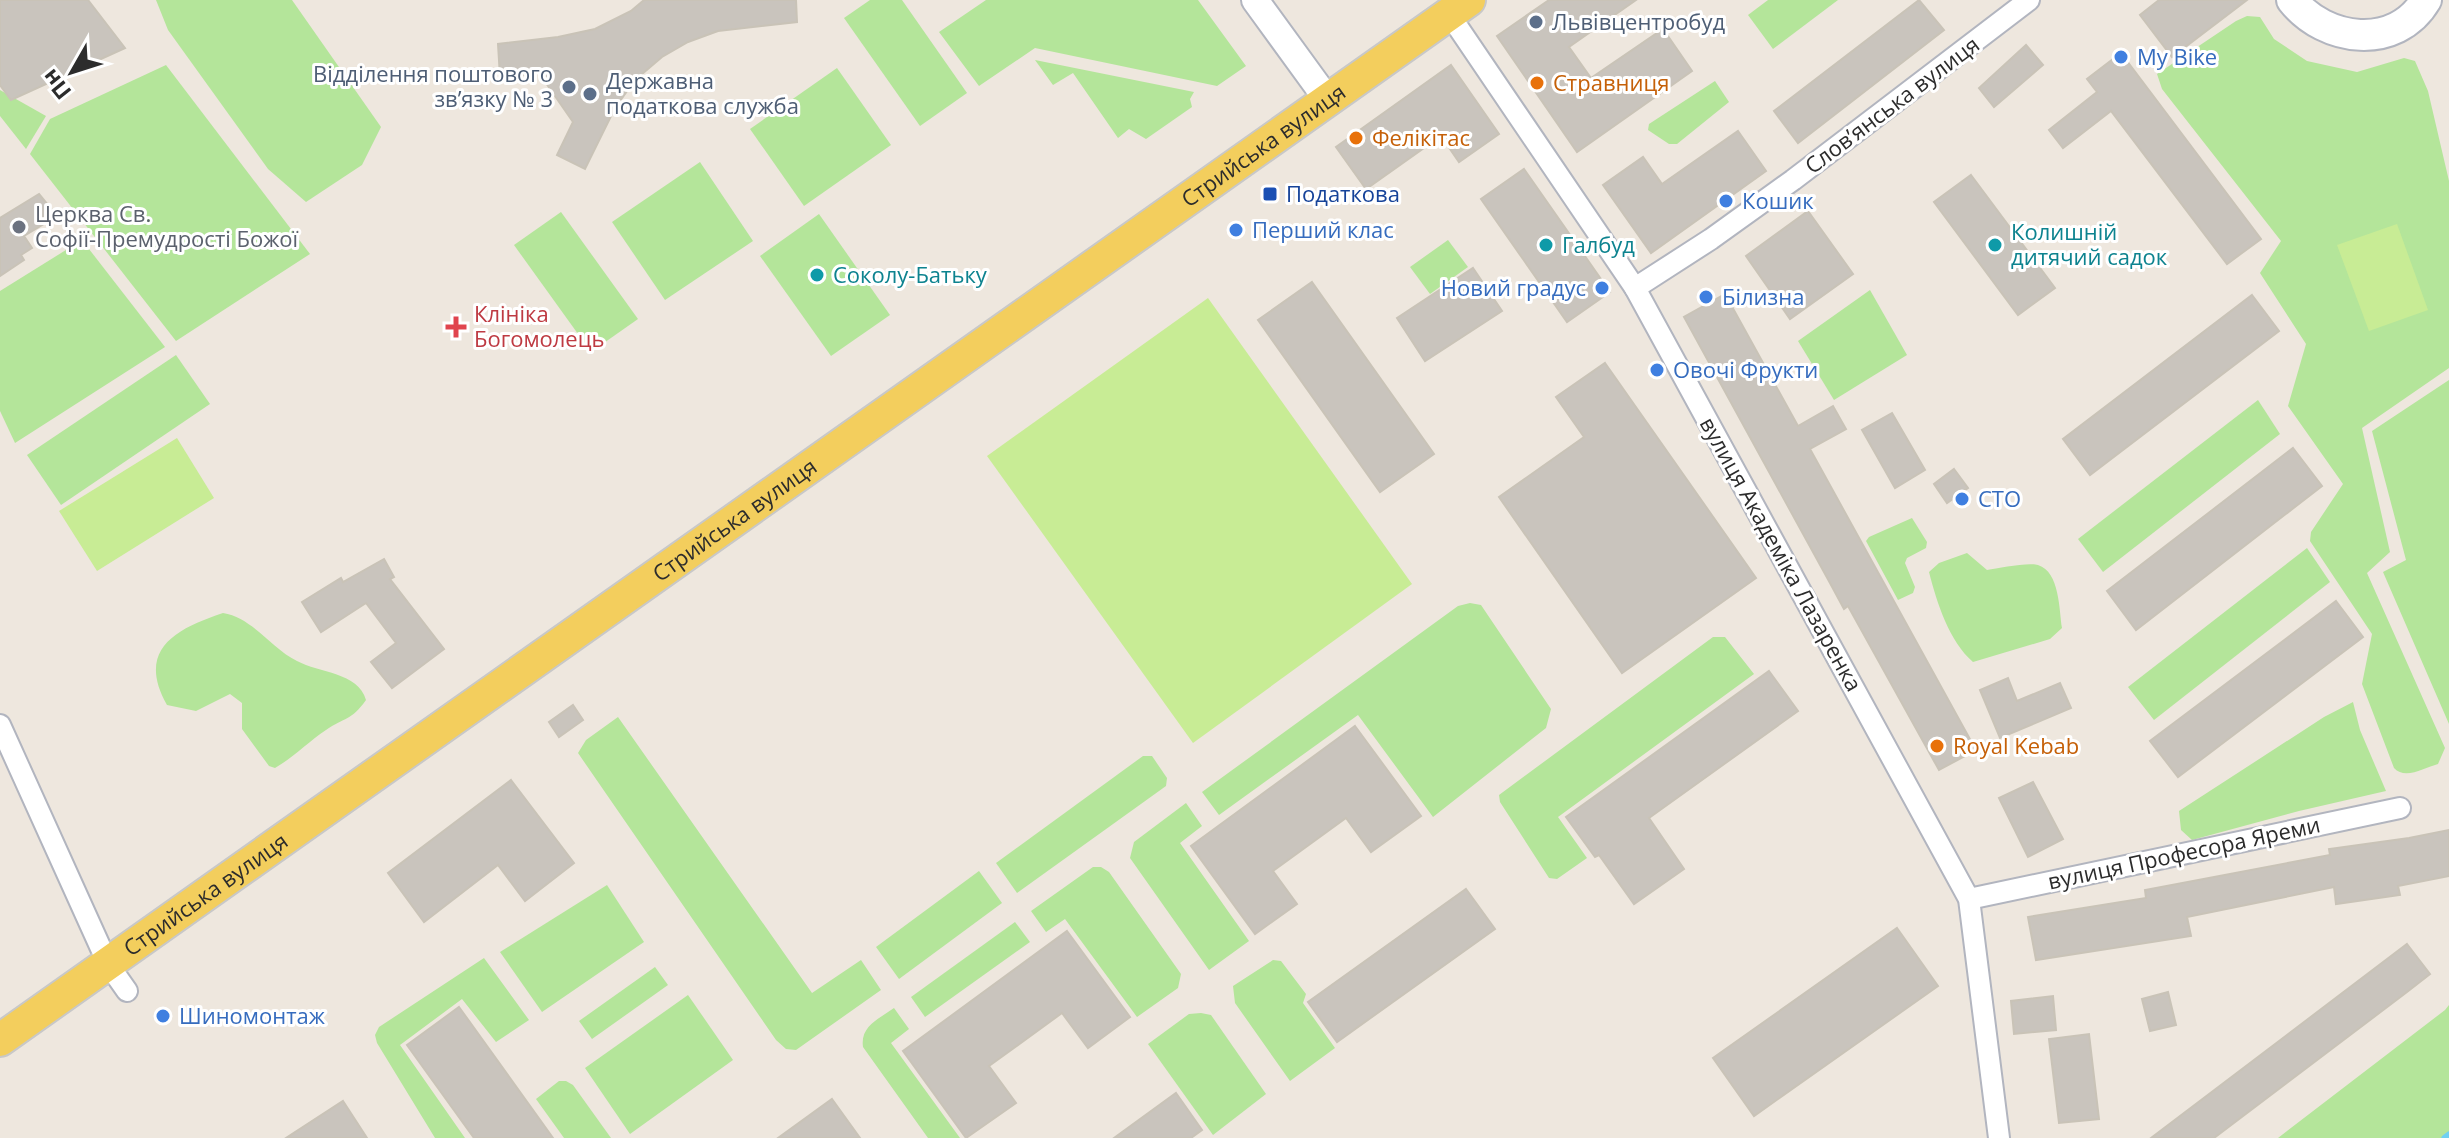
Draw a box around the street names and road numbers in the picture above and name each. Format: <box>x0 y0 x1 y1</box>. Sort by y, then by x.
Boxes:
street label: Словʼянська вулиця <box>1798 29 1985 180</box>
street label: Стрийська вулиця <box>1175 76 1351 213</box>
street label: вулиця Академіка Лазаренка <box>1694 411 1870 696</box>
street label: Стрийська вулиця <box>646 451 822 588</box>
street label: вулиця Професора Яреми <box>2045 808 2323 896</box>
street label: Стрийська вулиця <box>117 825 293 962</box>

